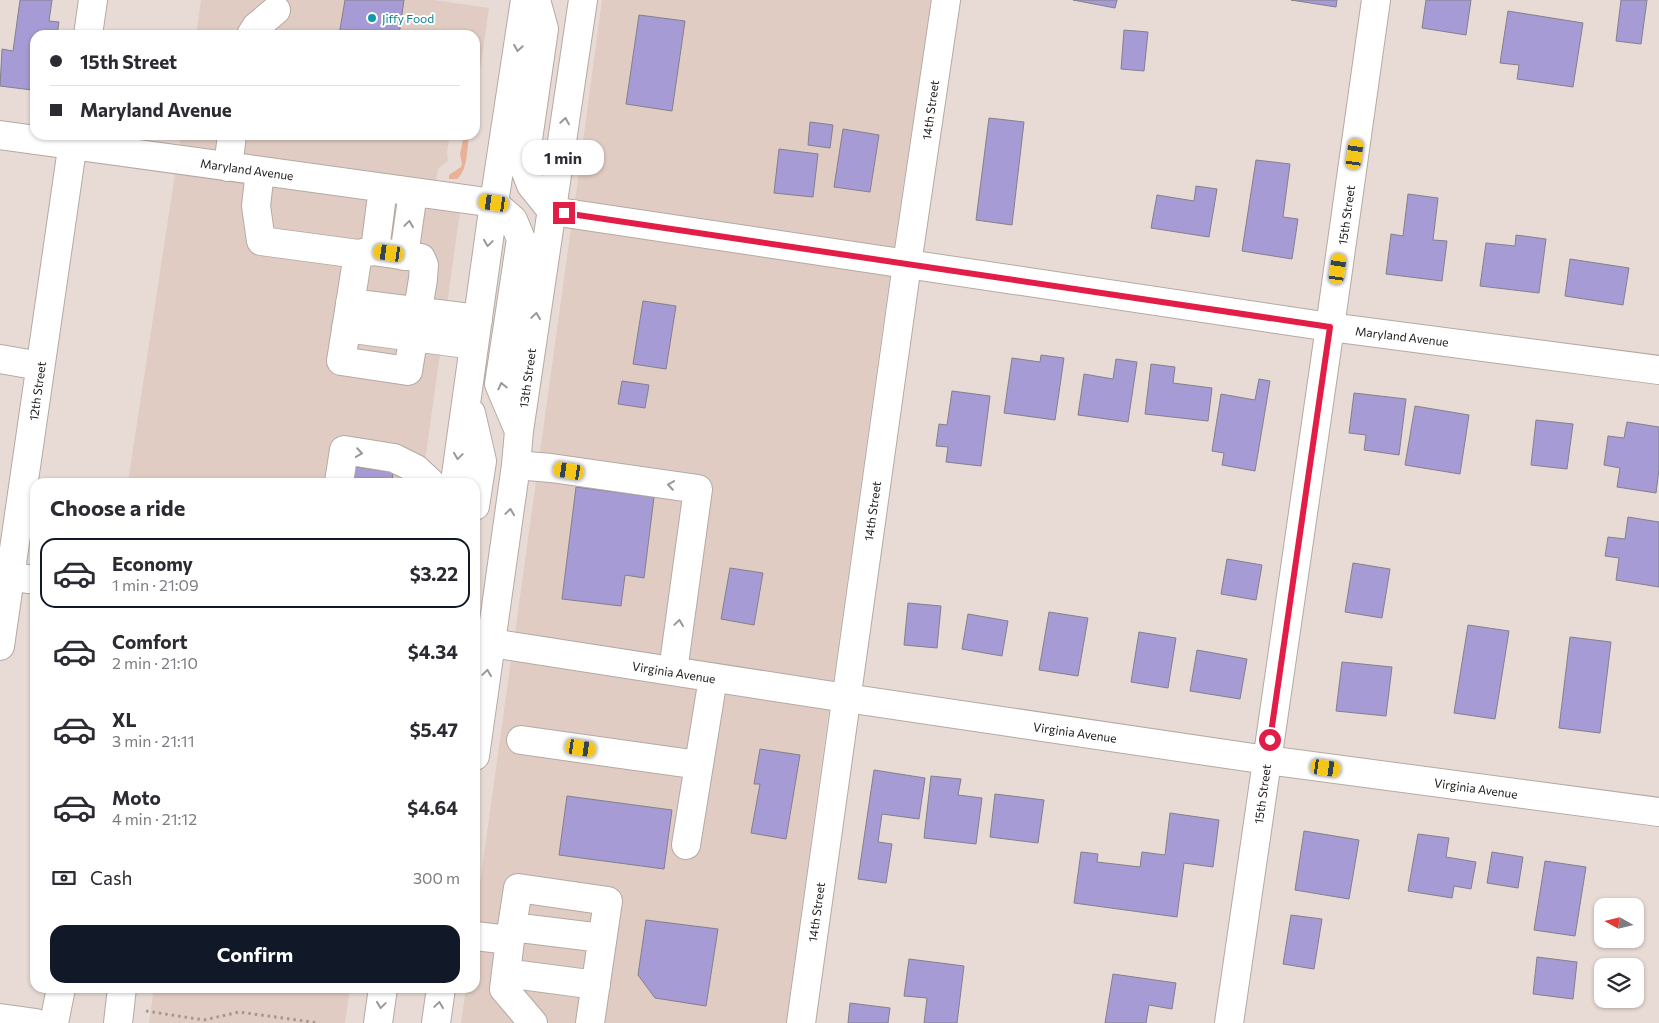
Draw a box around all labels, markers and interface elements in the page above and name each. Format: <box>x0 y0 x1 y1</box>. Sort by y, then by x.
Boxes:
place label: Jiffy Food <box>382 11 434 26</box>
marker: Jiffy Food <box>366 12 378 24</box>
one-way arrow <box>513 44 523 53</box>
text: 15th Street <box>80 50 177 73</box>
street label: 14th Street <box>919 79 941 141</box>
text: Maryland Avenue <box>80 98 232 121</box>
one-way arrow <box>560 116 570 125</box>
car <box>1345 138 1364 170</box>
callout: 1 min <box>523 140 605 176</box>
text: 1 min <box>544 148 582 167</box>
street label: Maryland Avenue <box>199 156 295 182</box>
street label: 15th Street <box>1335 184 1357 246</box>
car <box>478 193 509 213</box>
route end <box>553 202 575 224</box>
one-way arrow <box>403 219 414 227</box>
one-way arrow <box>483 240 494 248</box>
car <box>373 243 404 263</box>
car <box>1328 253 1347 285</box>
one-way arrow <box>531 312 541 321</box>
street label: Maryland Avenue <box>1354 323 1450 349</box>
street label: 13th Street <box>516 347 538 409</box>
street label: 12th Street <box>26 360 48 422</box>
one-way arrow <box>497 382 508 390</box>
one-way arrow <box>355 447 364 457</box>
one-way arrow <box>454 452 464 461</box>
car <box>553 461 584 481</box>
one-way arrow <box>666 480 674 491</box>
street label: 14th Street <box>861 480 883 542</box>
text: Choose a ride <box>50 494 185 521</box>
one-way arrow <box>504 508 515 516</box>
icon: car <box>52 551 97 596</box>
text: Economy <box>112 552 193 575</box>
text: $3.22 <box>410 562 458 585</box>
text: 1 min · 21:09 <box>112 575 199 594</box>
one-way arrow <box>674 619 684 627</box>
icon: car <box>52 629 97 674</box>
text: Comfort <box>112 630 188 653</box>
text: $4.34 <box>408 640 458 663</box>
text: 2 min · 21:10 <box>112 653 198 672</box>
street label: Virginia Avenue <box>631 658 717 686</box>
one-way arrow <box>481 668 492 676</box>
icon: car <box>52 707 97 752</box>
text: XL <box>112 708 137 731</box>
text: $5.47 <box>410 718 458 741</box>
street label: Virginia Avenue <box>1032 719 1118 745</box>
route start <box>1259 729 1281 751</box>
text: 3 min · 21:11 <box>112 731 195 750</box>
car <box>565 738 596 758</box>
car <box>1310 758 1341 778</box>
street label: 15th Street <box>1251 763 1273 825</box>
street label: Virginia Avenue <box>1433 775 1519 801</box>
icon: car <box>52 785 97 830</box>
text: Moto <box>112 786 161 809</box>
text: $4.64 <box>407 796 458 819</box>
text: 4 min · 21:12 <box>112 809 197 828</box>
icon: cash <box>50 864 78 892</box>
text: Cash <box>90 866 132 889</box>
text: 300 m <box>413 868 460 887</box>
street label: 14th Street <box>805 881 827 943</box>
north arrow <box>1594 898 1644 948</box>
map controls <box>1594 898 1644 1008</box>
button: Confirm <box>50 925 460 983</box>
button: layers <box>1594 958 1644 1008</box>
one-way arrow <box>433 1001 444 1009</box>
one-way arrow <box>376 1002 387 1010</box>

